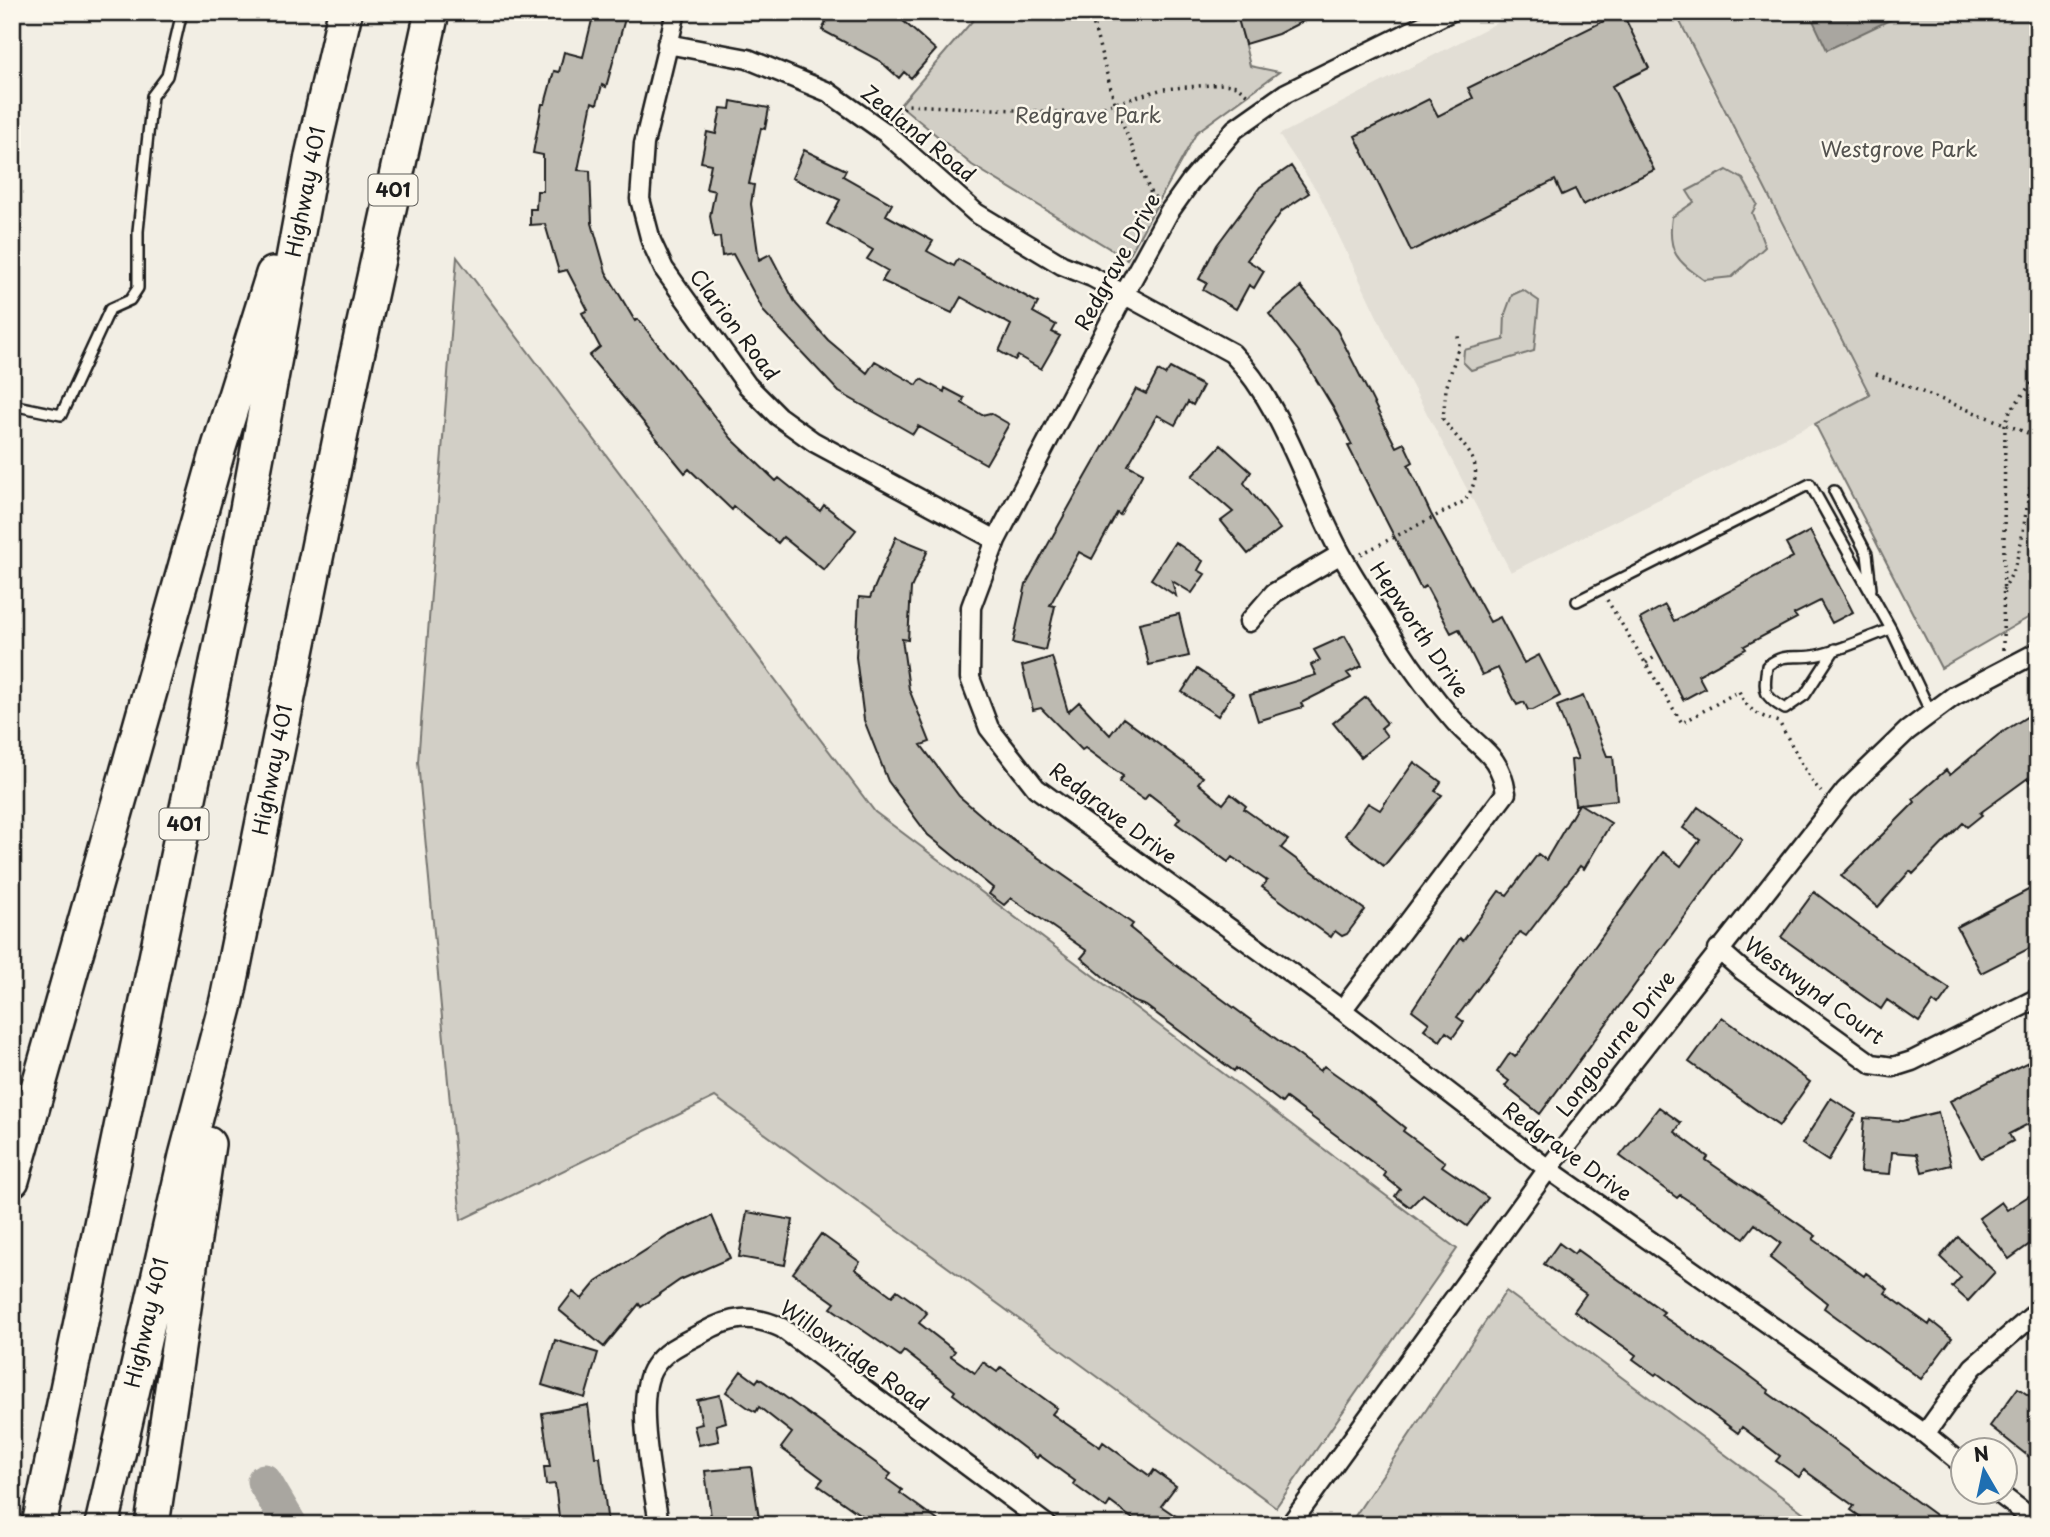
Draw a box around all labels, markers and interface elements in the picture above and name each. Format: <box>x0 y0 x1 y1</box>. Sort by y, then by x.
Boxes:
street label: Zealand Road <box>855 76 984 189</box>
park label: Redgrave Park <box>1015 98 1162 130</box>
street label: Highway 401 <box>276 124 332 260</box>
park label: Westgrove Park <box>1820 132 1978 164</box>
road number: 401 <box>368 174 418 206</box>
street label: Redgrave Drive <box>1065 186 1167 336</box>
street label: Clarion Road <box>683 261 788 387</box>
street label: Hepworth Drive <box>1363 554 1478 703</box>
street label: Highway 401 <box>243 702 299 838</box>
street label: Redgrave Drive <box>1043 754 1185 871</box>
road number: 401 <box>160 808 208 839</box>
street label: Westwynd Court <box>1738 928 1892 1051</box>
street label: Longbourne Drive <box>1547 963 1682 1123</box>
street label: Redgrave Drive <box>1497 1092 1639 1208</box>
street label: Highway 401 <box>115 1254 176 1391</box>
street label: Willowridge Road <box>774 1291 936 1418</box>
north arrow <box>1948 1436 2018 1506</box>
text: N <box>1972 1438 1991 1468</box>

